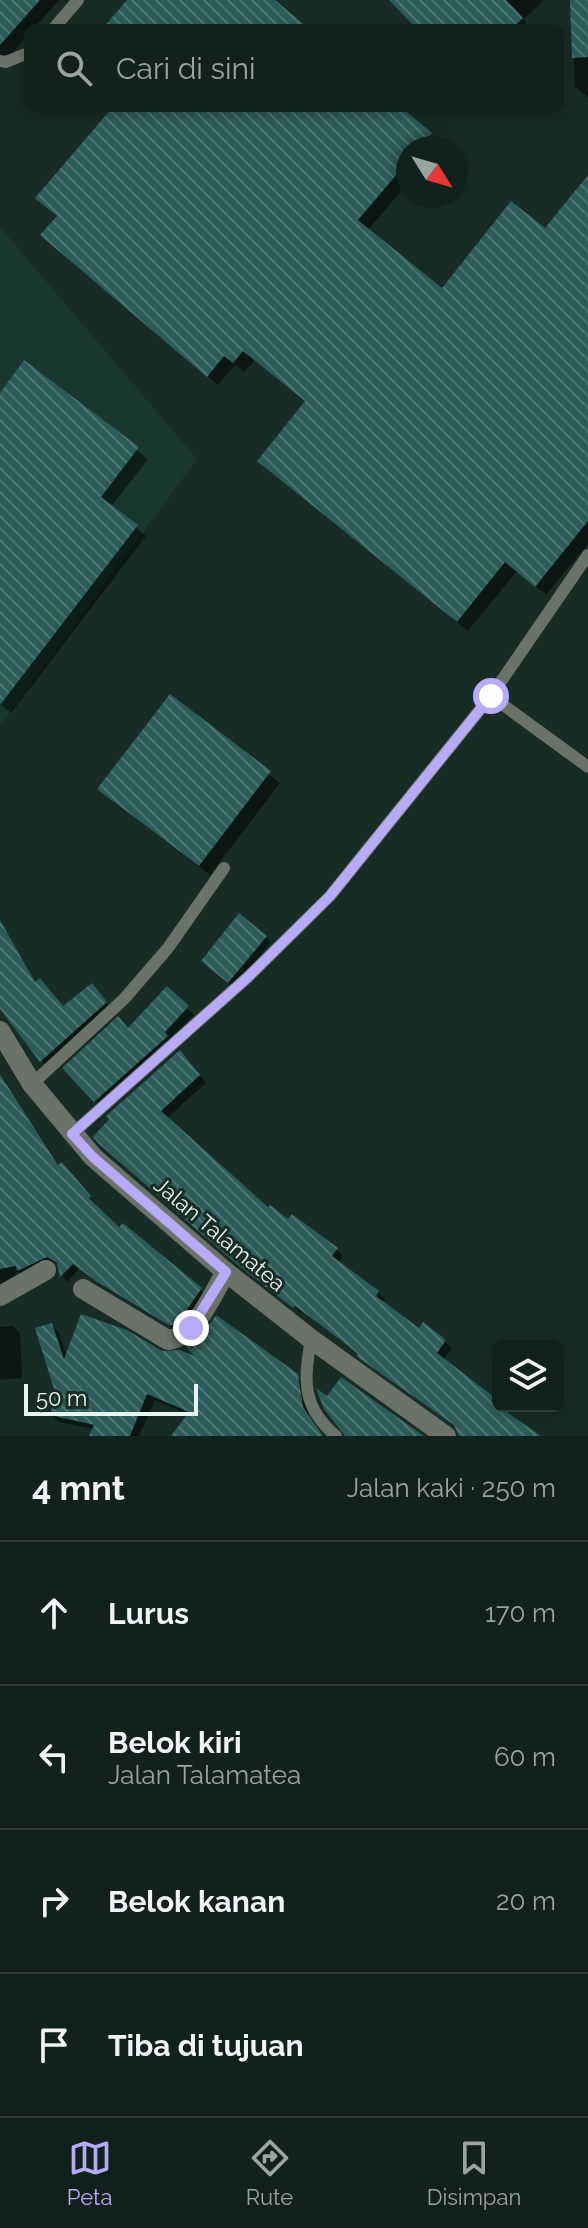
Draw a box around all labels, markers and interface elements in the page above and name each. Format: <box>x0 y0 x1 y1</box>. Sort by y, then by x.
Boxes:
search box <box>24 24 564 112</box>
icon: search <box>52 46 96 90</box>
text: Cari di sini <box>116 51 256 86</box>
north arrow <box>396 136 468 208</box>
route start <box>473 678 509 714</box>
street label: Jalan Talamatea <box>149 1172 291 1296</box>
route end <box>173 1310 209 1346</box>
map controls <box>492 1340 564 1412</box>
button: layers <box>492 1340 564 1412</box>
scale bar <box>24 1380 198 1416</box>
text: 50 m <box>36 1385 87 1411</box>
text: 4 mnt <box>32 1468 125 1508</box>
text: Jalan kaki · 250 m <box>347 1473 556 1503</box>
icon: ahead <box>32 1591 76 1635</box>
text: Lurus <box>108 1596 189 1631</box>
text: 170 m <box>485 1598 556 1628</box>
text: Belok kiri <box>108 1725 242 1760</box>
icon: left <box>32 1735 76 1779</box>
text: 60 m <box>494 1742 556 1772</box>
text: Jalan Talamatea <box>108 1760 301 1790</box>
icon: right <box>32 1879 76 1923</box>
text: Belok kanan <box>108 1884 285 1919</box>
text: 20 m <box>496 1886 556 1916</box>
icon: arrive <box>32 2023 76 2067</box>
text: Tiba di tujuan <box>108 2028 304 2063</box>
tab: Peta <box>67 2136 112 2210</box>
tab: Rute <box>246 2136 293 2210</box>
tab: Disimpan <box>427 2136 521 2210</box>

